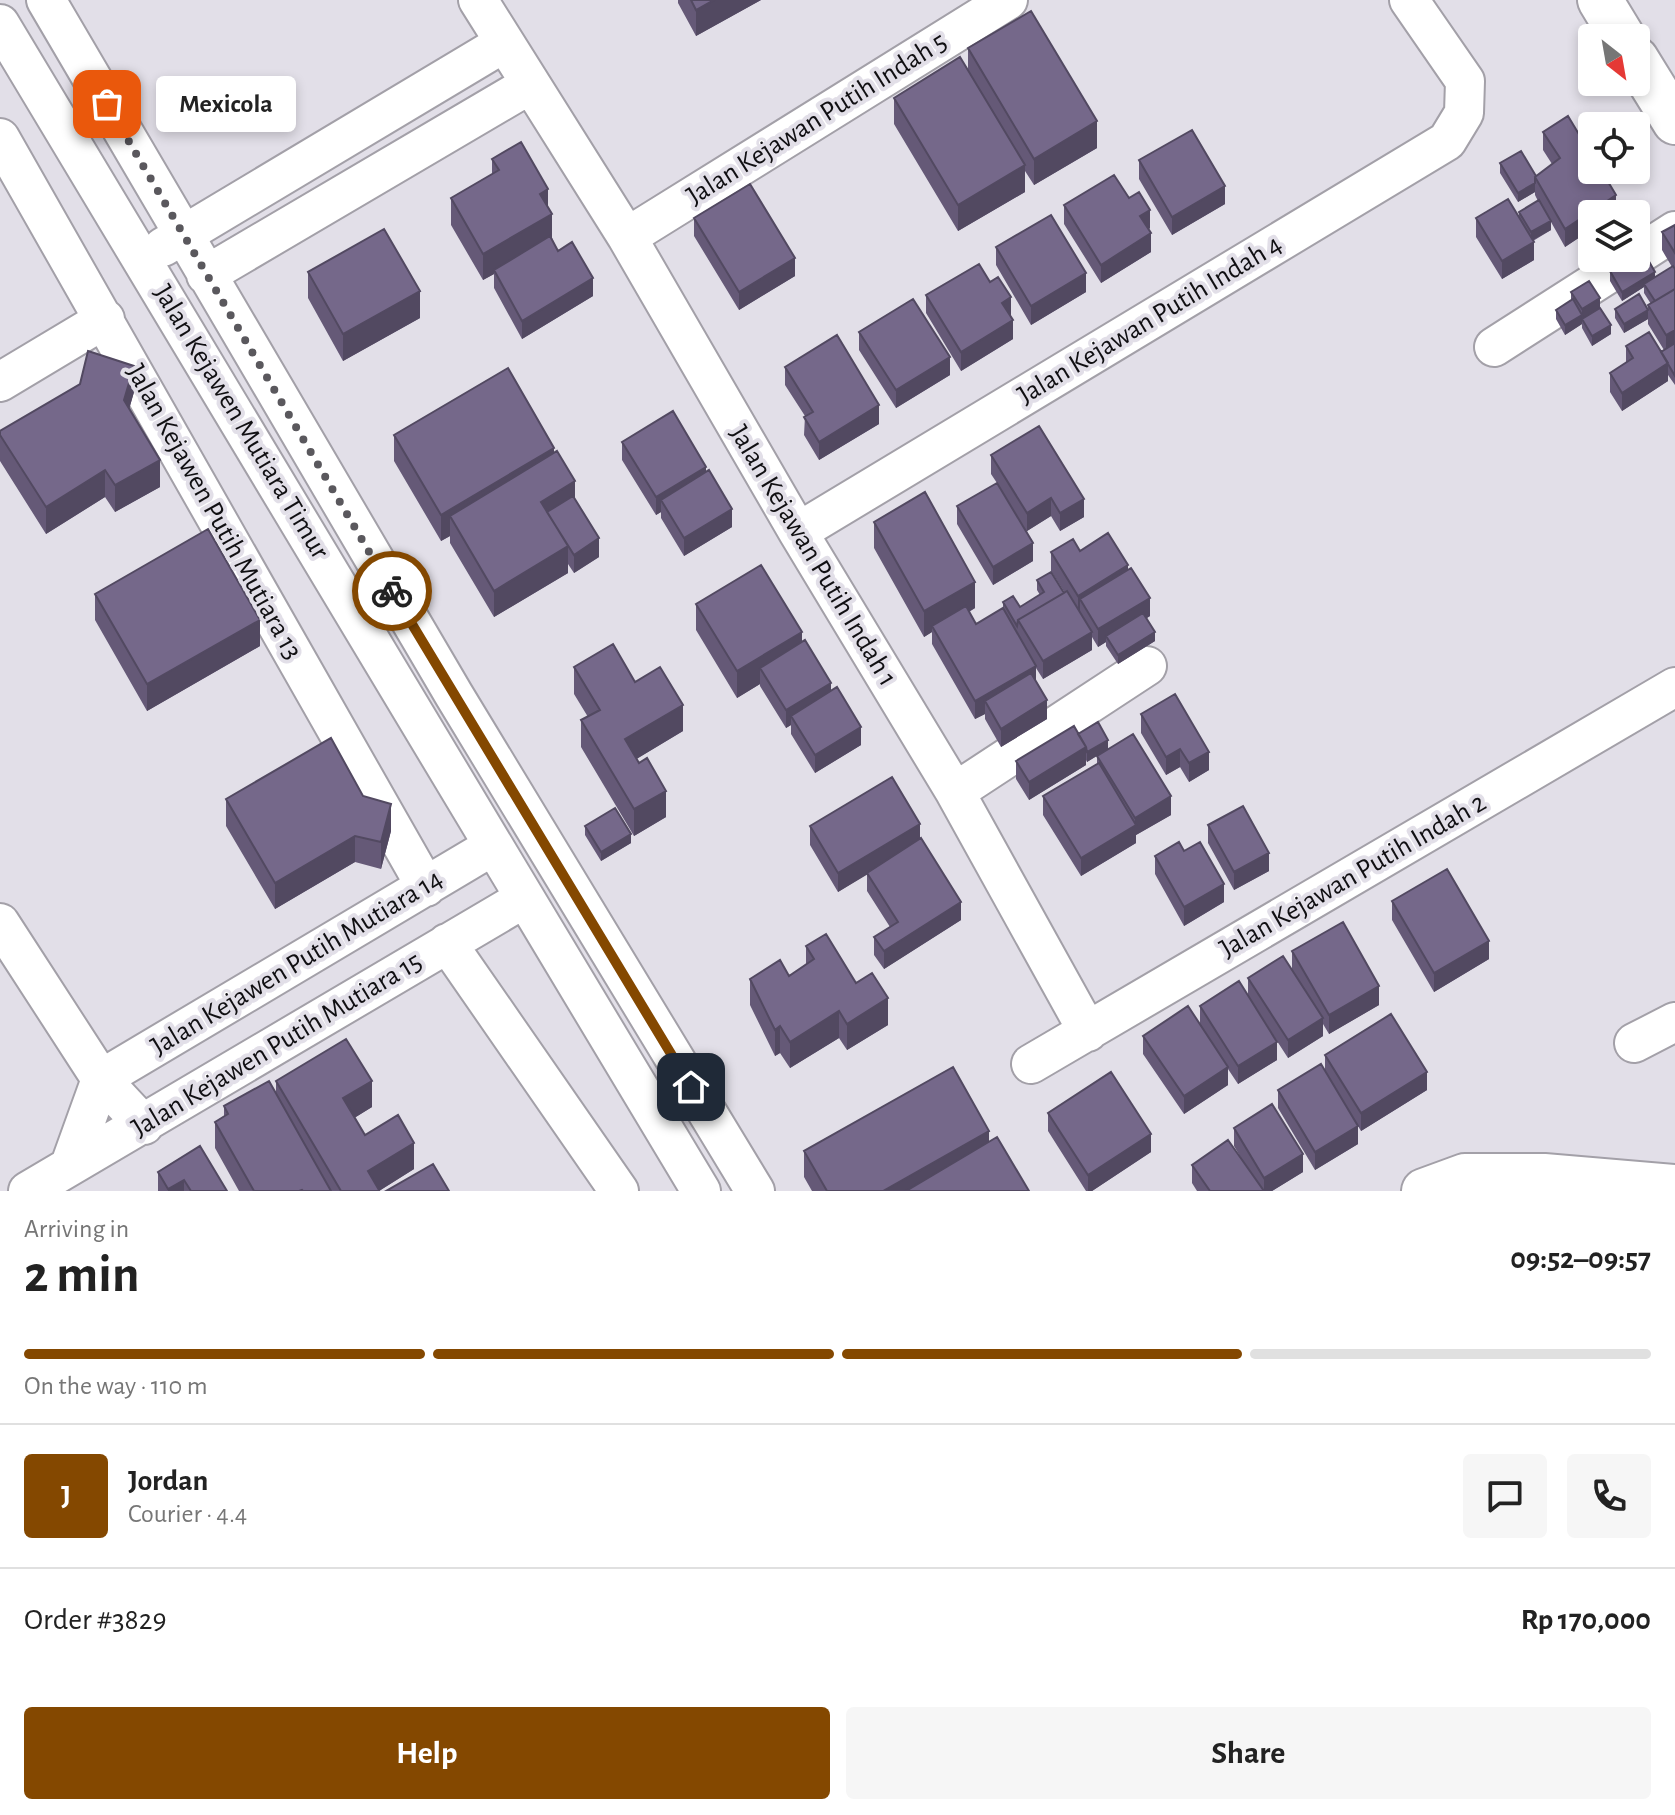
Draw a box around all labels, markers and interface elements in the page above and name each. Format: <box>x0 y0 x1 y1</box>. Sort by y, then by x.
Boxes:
north arrow <box>1578 24 1650 96</box>
map controls <box>1578 24 1650 272</box>
street label: Jalan Kejawan Putih Indah 5 <box>682 27 952 211</box>
pin <box>73 70 141 138</box>
callout: Mexicola <box>155 76 295 132</box>
icon: bag <box>85 82 129 126</box>
text: Mexicola <box>179 91 273 117</box>
button: locate <box>1578 112 1650 184</box>
button: layers <box>1578 200 1650 272</box>
street label: Jalan Kejawan Putih Indah 4 <box>1013 230 1287 410</box>
street label: Jalan Kejawen Mutiara Timur <box>148 280 334 564</box>
street label: Jalan Kejawen Putih Mutiara 13 <box>121 360 307 664</box>
street label: Jalan Kejawan Putih Indah 1 <box>724 421 902 691</box>
courier <box>352 551 432 631</box>
icon: bike <box>370 569 414 613</box>
street label: Jalan Kejawan Putih Indah 2 <box>1215 788 1491 964</box>
street label: Jalan Kejawen Putih Mutiara 14 <box>146 865 448 1061</box>
street label: Jalan Kejawen Putih Mutiara 15 <box>127 947 427 1143</box>
pin <box>657 1053 725 1121</box>
icon: home <box>669 1065 713 1109</box>
text: Arriving in <box>24 1216 129 1242</box>
text: 09:52–09:57 <box>1510 1244 1651 1274</box>
text: 2 min <box>24 1249 139 1301</box>
text: On the way · 110 m <box>24 1373 207 1399</box>
button: chat <box>1463 1454 1547 1538</box>
button: phone <box>1567 1454 1651 1538</box>
text: Jordan <box>128 1466 208 1496</box>
text: J <box>61 1481 71 1511</box>
text: Courier · 4.4 <box>128 1501 247 1527</box>
text: Order #3829 <box>24 1605 167 1635</box>
text: Rp 170,000 <box>1521 1605 1651 1635</box>
button: Help <box>24 1707 830 1799</box>
button: Share <box>846 1707 1651 1799</box>

